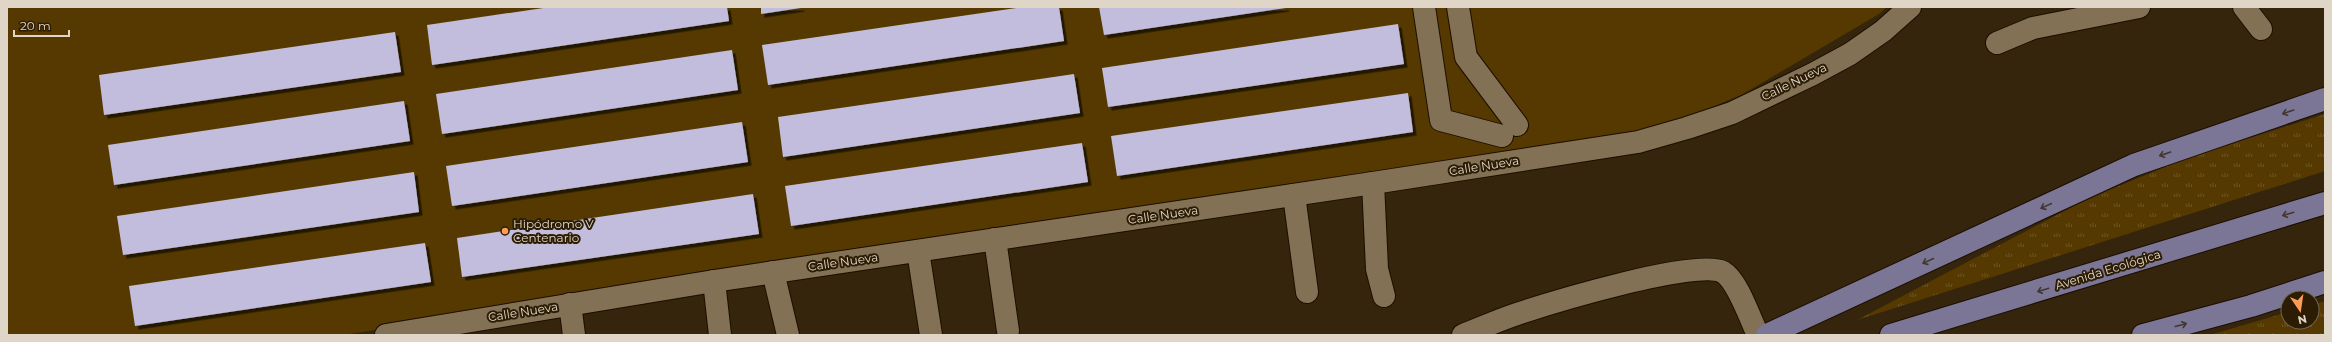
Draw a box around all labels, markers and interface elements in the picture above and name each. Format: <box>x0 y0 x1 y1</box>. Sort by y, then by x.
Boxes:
scale bar <box>14 12 69 38</box>
text: 20 m <box>20 18 51 33</box>
street label: Calle Nueva <box>1759 59 1829 104</box>
one-way arrow <box>2282 109 2295 116</box>
one-way arrow <box>2160 151 2172 159</box>
street label: Calle Nueva <box>1448 153 1520 178</box>
street label: Calle Nueva <box>1127 202 1199 227</box>
one-way arrow <box>2040 203 2052 210</box>
one-way arrow <box>2281 211 2294 218</box>
place label: Hipódromo V Centenario <box>513 216 594 245</box>
marker: Hipódromo V Centenario <box>500 226 510 236</box>
street label: Avenida Ecológica <box>2053 246 2163 293</box>
street label: Calle Nueva <box>807 249 879 274</box>
one-way arrow <box>1923 258 1935 265</box>
one-way arrow <box>2037 287 2050 294</box>
north arrow <box>2280 290 2320 330</box>
street label: Calle Nueva <box>487 299 559 324</box>
text: N <box>2296 312 2308 328</box>
one-way arrow <box>2174 321 2187 328</box>

